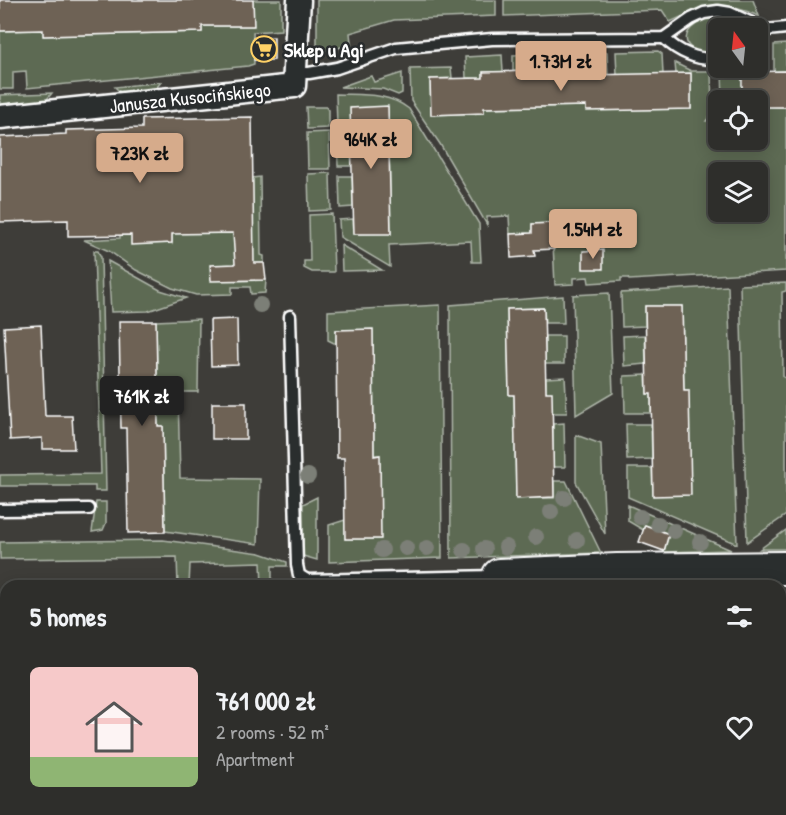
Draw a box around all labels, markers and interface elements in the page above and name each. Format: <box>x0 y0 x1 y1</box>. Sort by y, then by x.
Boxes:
north arrow <box>708 18 768 78</box>
map controls <box>708 18 768 222</box>
supermarket icon: Sklep u Agi <box>249 34 279 64</box>
place label: Sklep u Agi <box>284 36 364 64</box>
pin: 1.73M zł <box>499 41 623 92</box>
text: 1.73M zł <box>529 47 593 74</box>
street label: Janusza Kusocińskiego <box>108 75 272 119</box>
button: locate <box>708 90 768 150</box>
pin: 964K zł <box>316 119 426 170</box>
text: 964K zł <box>344 125 398 152</box>
pin: 723K zł <box>85 133 195 184</box>
text: 723K zł <box>110 139 170 166</box>
button: layers <box>708 162 768 222</box>
pin: 1.54M zł <box>531 209 655 260</box>
text: 1.54M zł <box>563 215 623 242</box>
pin: 761K zł <box>87 376 197 427</box>
text: 761K zł <box>114 382 170 409</box>
text: 5 homes <box>30 599 106 634</box>
icon: filters <box>723 600 756 633</box>
text: 761 000 zł <box>216 683 317 718</box>
icon: home <box>78 691 150 763</box>
icon: heart <box>723 711 756 744</box>
text: 2 rooms · 52 m² <box>216 718 329 745</box>
text: Apartment <box>216 745 294 772</box>

